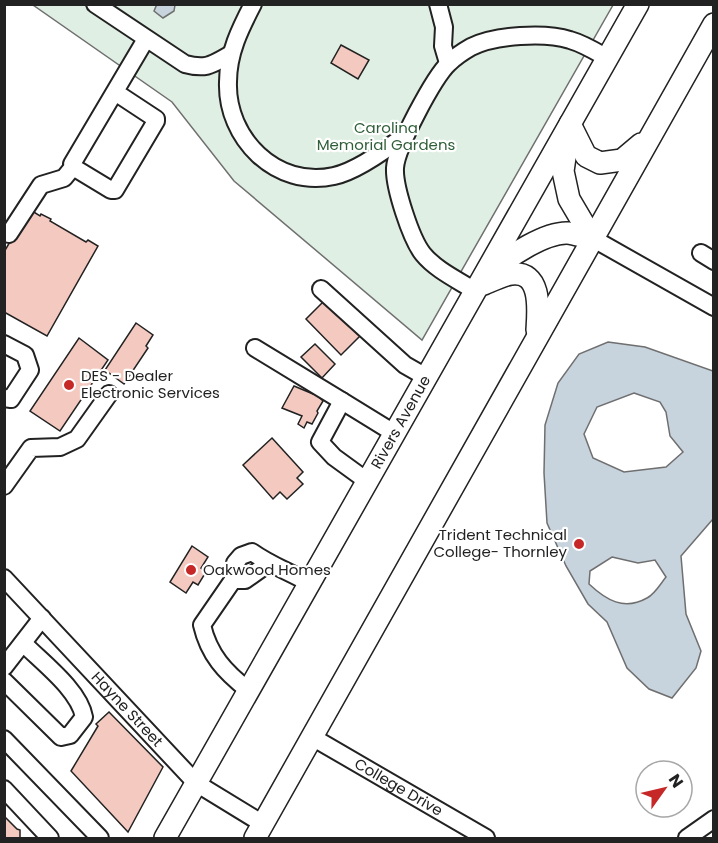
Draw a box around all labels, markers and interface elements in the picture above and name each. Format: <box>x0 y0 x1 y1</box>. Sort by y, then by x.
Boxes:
park label: Carolina Memorial Gardens <box>317 117 455 155</box>
place label: DES - Dealer Electronic Services <box>81 365 220 403</box>
street label: Rivers Avenue <box>365 371 435 473</box>
marker: DES - Dealer Electronic Services <box>62 378 76 392</box>
place label: Trident Technical College- Thornley <box>433 524 568 562</box>
marker: Trident Technical College- Thornley <box>572 537 586 551</box>
place label: Oakwood Homes <box>203 559 331 580</box>
marker: Oakwood Homes <box>184 563 198 577</box>
street label: Hayne Street <box>87 667 168 751</box>
street label: College Drive <box>351 753 447 821</box>
north arrow <box>634 759 694 819</box>
text: N <box>663 769 689 792</box>

